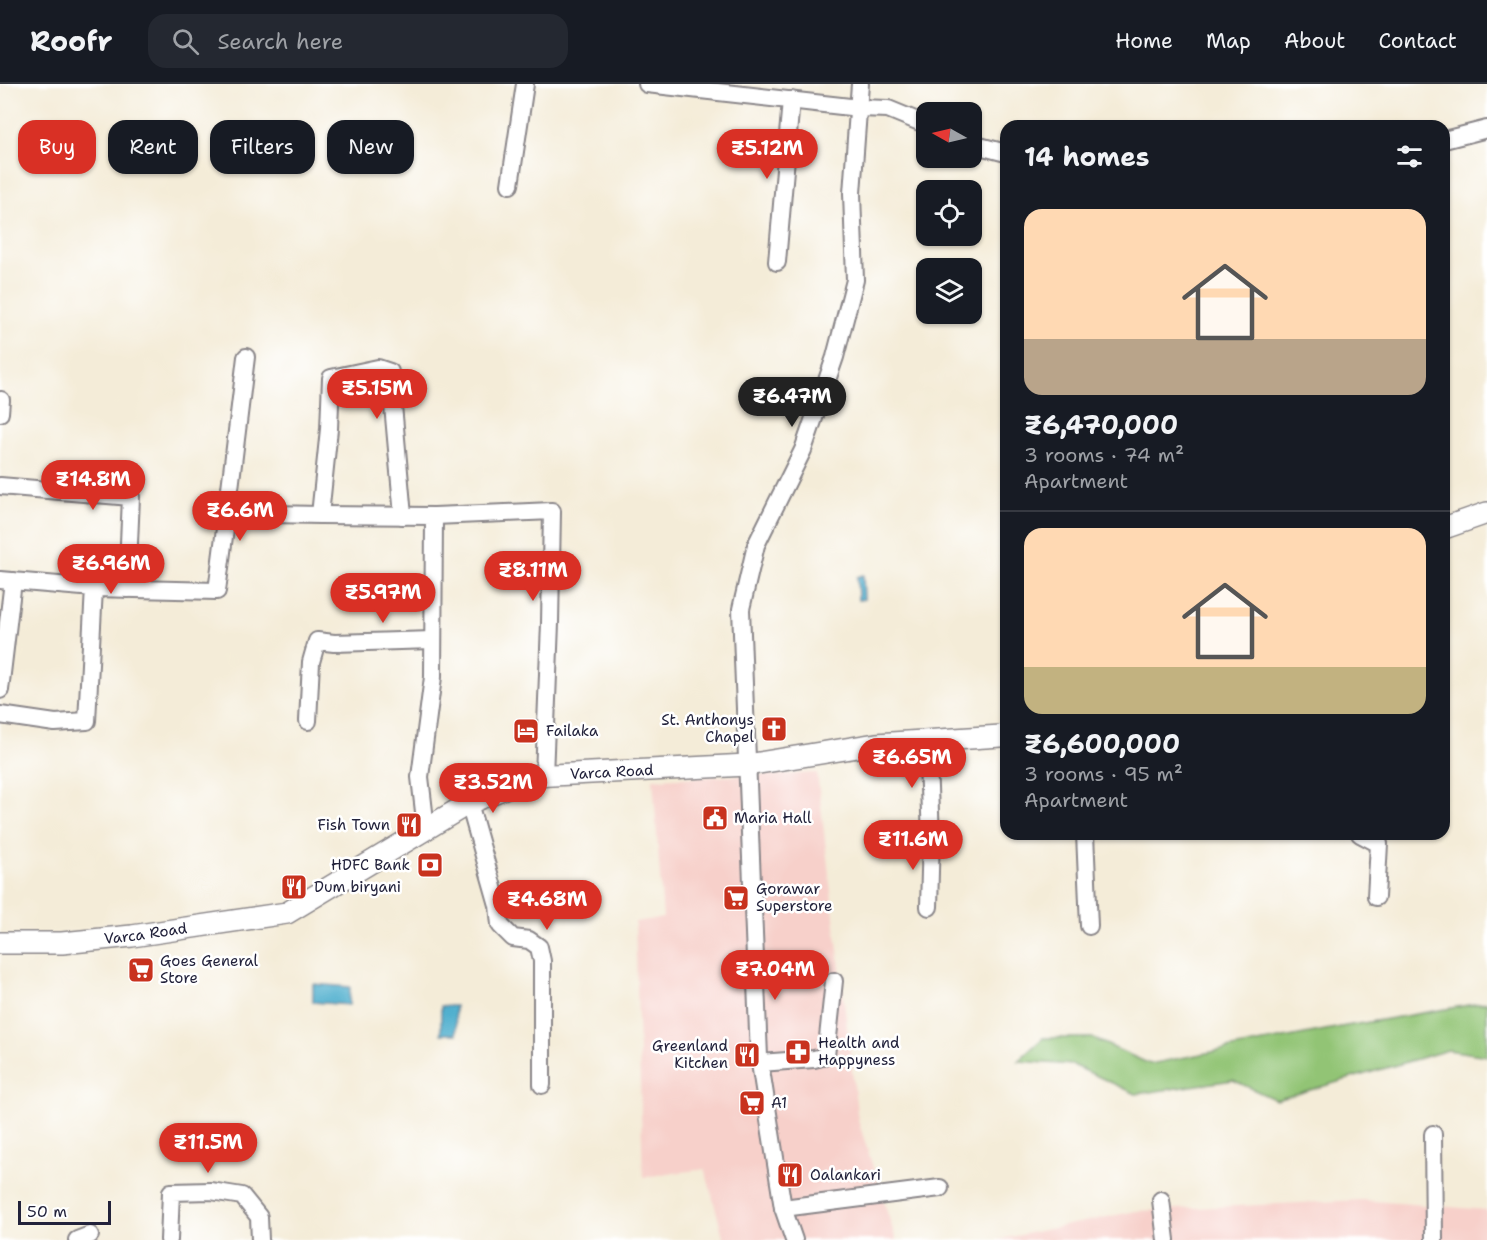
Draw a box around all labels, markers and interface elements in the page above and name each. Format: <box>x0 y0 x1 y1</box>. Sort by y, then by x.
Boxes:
search box <box>148 14 568 68</box>
text: Roofr <box>30 22 112 60</box>
icon: search <box>169 25 202 58</box>
text: Search here <box>217 27 343 56</box>
text: Home <box>1115 27 1173 55</box>
text: Map <box>1206 27 1251 55</box>
text: About <box>1284 27 1345 55</box>
text: Contact <box>1378 27 1457 55</box>
north arrow <box>916 102 982 168</box>
map controls <box>916 102 982 324</box>
chip: Buy <box>18 120 96 174</box>
chip: Rent <box>108 120 198 174</box>
chip: Filters <box>210 120 315 174</box>
chip: New <box>327 120 414 174</box>
pin: ₹5.12M <box>718 129 816 180</box>
text: ₹5.12M <box>731 135 803 161</box>
text: 14 homes <box>1024 139 1150 174</box>
icon: filters <box>1393 140 1426 173</box>
button: locate <box>916 180 982 246</box>
icon: home <box>1171 248 1279 356</box>
button: layers <box>916 258 982 324</box>
pin: ₹5.15M <box>328 369 426 420</box>
text: ₹5.15M <box>341 375 413 401</box>
pin: ₹6.47M <box>743 377 841 428</box>
text: ₹6.47M <box>752 383 832 409</box>
text: ₹6,470,000 <box>1024 407 1178 442</box>
text: 3 rooms · 74 m² <box>1024 442 1184 468</box>
pin: ₹14.8M <box>44 460 142 511</box>
text: ₹14.8M <box>55 466 131 492</box>
text: Apartment <box>1024 468 1128 494</box>
pin: ₹6.6M <box>198 491 282 542</box>
text: ₹6.6M <box>206 497 274 523</box>
pin: ₹6.96M <box>62 544 160 595</box>
text: ₹6.96M <box>71 550 151 576</box>
pin: ₹8.11M <box>484 551 582 602</box>
text: ₹8.11M <box>498 557 568 583</box>
icon: home <box>1171 567 1279 675</box>
pin: ₹5.97M <box>334 573 432 624</box>
text: ₹5.97M <box>344 579 422 605</box>
place label: St. Anthonys Chapel <box>661 710 754 747</box>
church icon: St. Anthonys Chapel <box>759 714 789 744</box>
hotel icon: Failaka <box>511 716 541 746</box>
place label: Failaka <box>546 721 599 741</box>
text: ₹6,600,000 <box>1024 726 1180 761</box>
pin: ₹6.65M <box>863 738 961 789</box>
text: ₹6.65M <box>872 744 952 770</box>
street label: Varca Road <box>569 760 654 784</box>
text: 3 rooms · 95 m² <box>1024 761 1183 787</box>
pin: ₹3.52M <box>444 763 542 814</box>
text: ₹3.52M <box>453 769 533 795</box>
text: Apartment <box>1024 787 1128 813</box>
public building icon: Maria Hall <box>700 803 730 833</box>
place label: Maria Hall <box>734 808 812 828</box>
restaurant icon: Fish Town <box>394 810 424 840</box>
place label: Fish Town <box>318 815 390 835</box>
pin: ₹11.6M <box>864 820 962 871</box>
text: ₹11.6M <box>878 826 948 852</box>
bank icon: HDFC Bank <box>415 850 445 880</box>
place label: HDFC Bank <box>331 855 410 875</box>
restaurant icon: Dum biryani <box>279 872 309 902</box>
place label: Dum biryani <box>314 877 401 897</box>
place label: Gorawar Superstore <box>756 879 833 916</box>
pin: ₹4.68M <box>498 880 596 931</box>
supermarket icon: Gorawar Superstore <box>721 883 751 913</box>
text: ₹4.68M <box>507 886 587 912</box>
street label: Varca Road <box>103 918 189 949</box>
pin: ₹7.04M <box>726 950 824 1001</box>
place label: Goes General Store <box>160 951 259 988</box>
supermarket icon: Goes General Store <box>126 955 156 985</box>
text: ₹7.04M <box>735 956 815 982</box>
place label: Health and Happyness <box>818 1033 900 1070</box>
place label: Greenland Kitchen <box>652 1036 728 1073</box>
pharmacy icon: Health and Happyness <box>783 1037 813 1067</box>
restaurant icon: Greenland Kitchen <box>732 1040 762 1070</box>
supermarket icon: A1 <box>737 1088 767 1118</box>
place label: A1 <box>771 1093 787 1113</box>
pin: ₹11.5M <box>159 1123 257 1174</box>
text: ₹11.5M <box>173 1129 243 1155</box>
restaurant icon: Oalankari <box>775 1160 805 1190</box>
place label: Oalankari <box>810 1165 881 1185</box>
scale bar <box>18 1198 111 1226</box>
text: 50 m <box>27 1201 67 1222</box>

